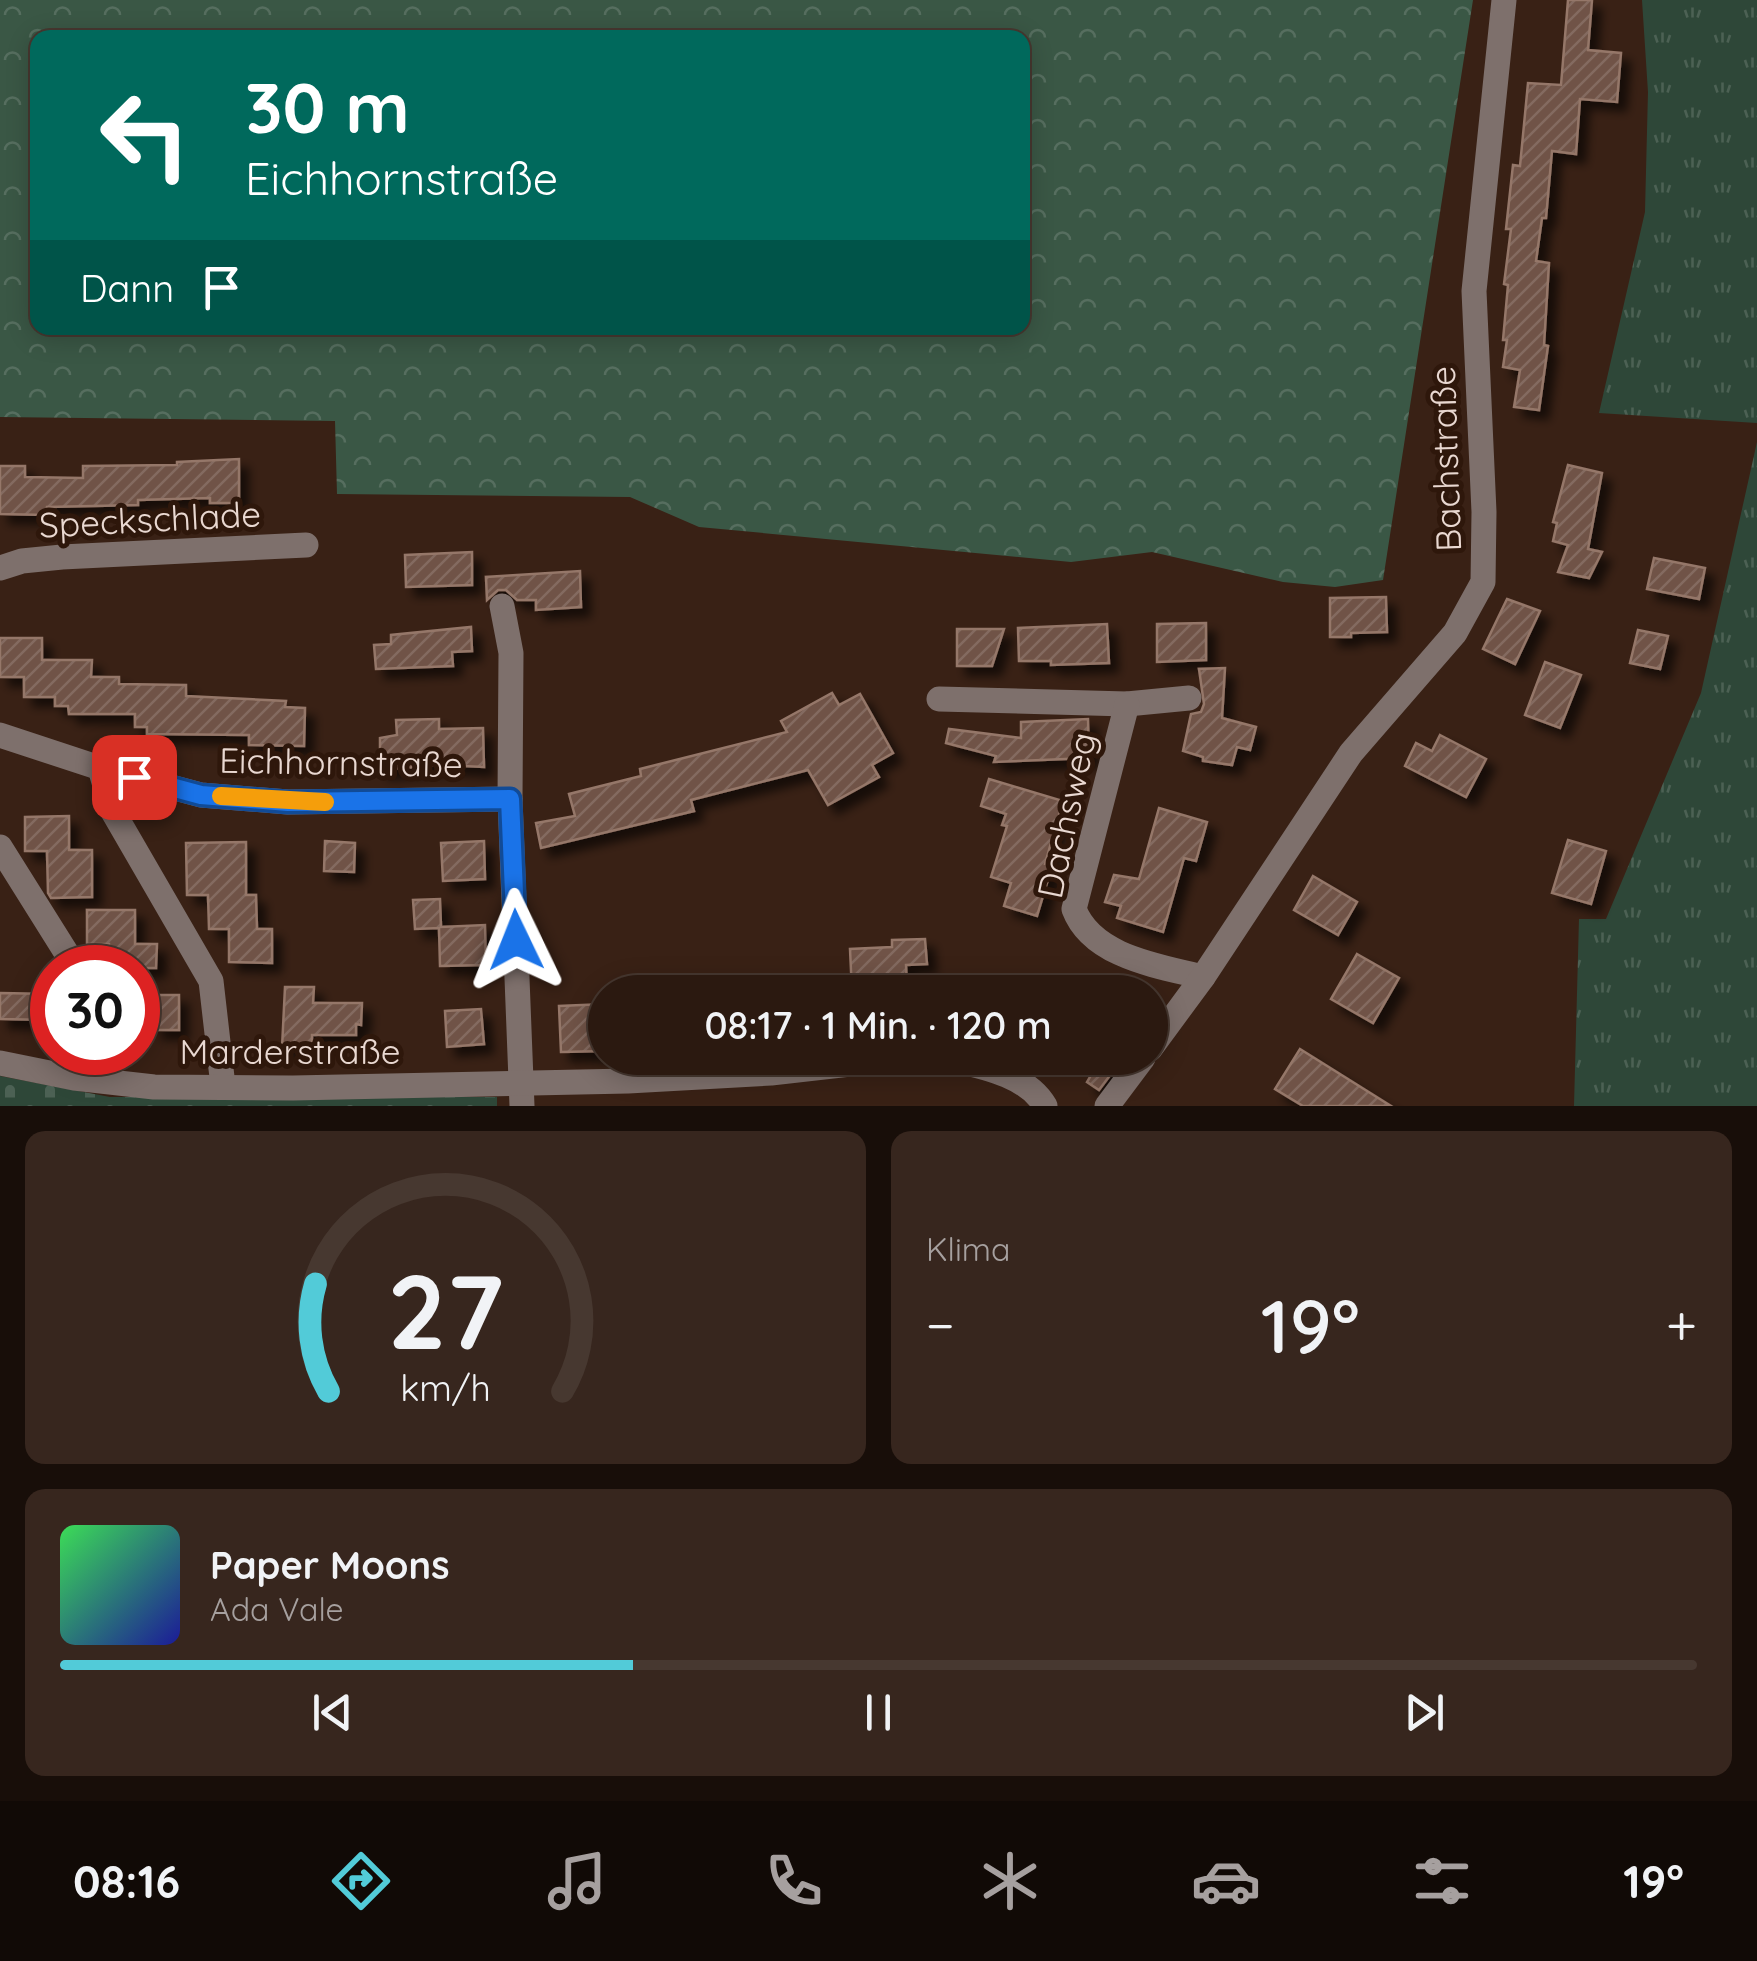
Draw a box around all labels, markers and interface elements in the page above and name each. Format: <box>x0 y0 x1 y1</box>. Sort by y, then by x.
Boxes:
text: 30 m <box>245 63 410 151</box>
icon: left <box>80 70 210 200</box>
text: Eichhornstraße <box>245 150 558 206</box>
icon: arrive <box>194 260 249 315</box>
text: Dann <box>80 264 174 312</box>
street label: Bachstraße <box>1420 366 1470 552</box>
street label: Speckschlade <box>38 491 262 547</box>
street label: Dachsweg <box>1027 728 1105 902</box>
pin <box>92 735 177 820</box>
street label: Eichhornstraße <box>219 738 463 786</box>
icon: arrive <box>107 750 162 805</box>
position arrow <box>464 888 568 992</box>
speed limit sign: 30 <box>30 945 160 1075</box>
text: 08:17 · 1 Min. · 120 m <box>704 1001 1052 1049</box>
street label: Marderstraße <box>180 1029 400 1073</box>
text: Klima <box>926 1229 1010 1269</box>
text: 27 <box>387 1245 504 1375</box>
text: 19° <box>1261 1278 1360 1372</box>
text: − <box>926 1290 955 1359</box>
text: + <box>1666 1290 1697 1359</box>
text: km/h <box>400 1365 491 1410</box>
text: Paper Moons <box>210 1541 450 1589</box>
text: Ada Vale <box>210 1589 344 1629</box>
icon: previous <box>305 1685 360 1740</box>
icon: pause <box>851 1685 906 1740</box>
icon: next <box>1397 1685 1452 1740</box>
icon: directions <box>326 1846 396 1916</box>
icon: music <box>542 1846 612 1916</box>
icon: phone <box>759 1846 829 1916</box>
icon: climate <box>975 1846 1045 1916</box>
icon: car <box>1191 1846 1261 1916</box>
icon: filters <box>1407 1846 1477 1916</box>
text: 08:16 <box>73 1853 180 1909</box>
text: 19° <box>1623 1853 1684 1909</box>

